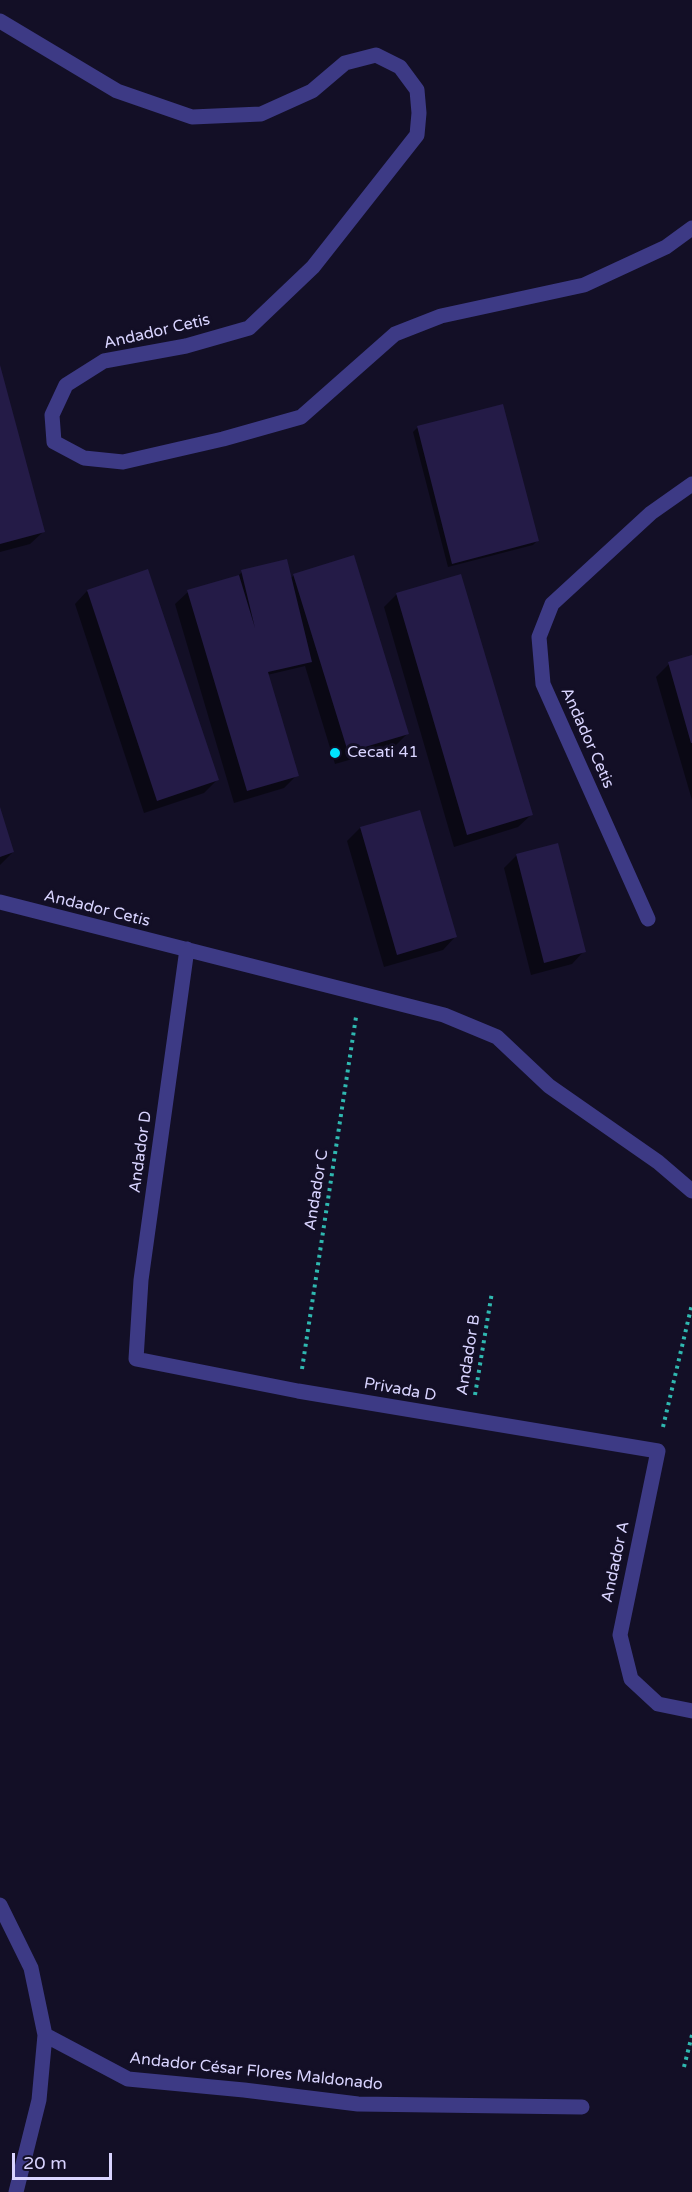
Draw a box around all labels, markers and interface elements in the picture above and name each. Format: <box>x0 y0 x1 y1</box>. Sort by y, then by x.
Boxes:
street label: Andador Cetis <box>102 310 212 354</box>
street label: Andador Cetis <box>556 685 618 791</box>
place label: Cecati 41 <box>347 743 419 763</box>
marker: Cecati 41 <box>328 746 342 760</box>
street label: Andador Cetis <box>42 887 152 931</box>
street label: Andador D <box>126 1110 156 1194</box>
street label: Andador C <box>301 1148 333 1232</box>
street label: Andador B <box>453 1313 485 1397</box>
street label: Privada D <box>362 1374 438 1406</box>
street label: Andador A <box>598 1520 634 1604</box>
street label: Andador César Flores Maldonado <box>128 2049 384 2095</box>
scale bar <box>15 2141 116 2179</box>
text: 20 m <box>23 2152 67 2174</box>

